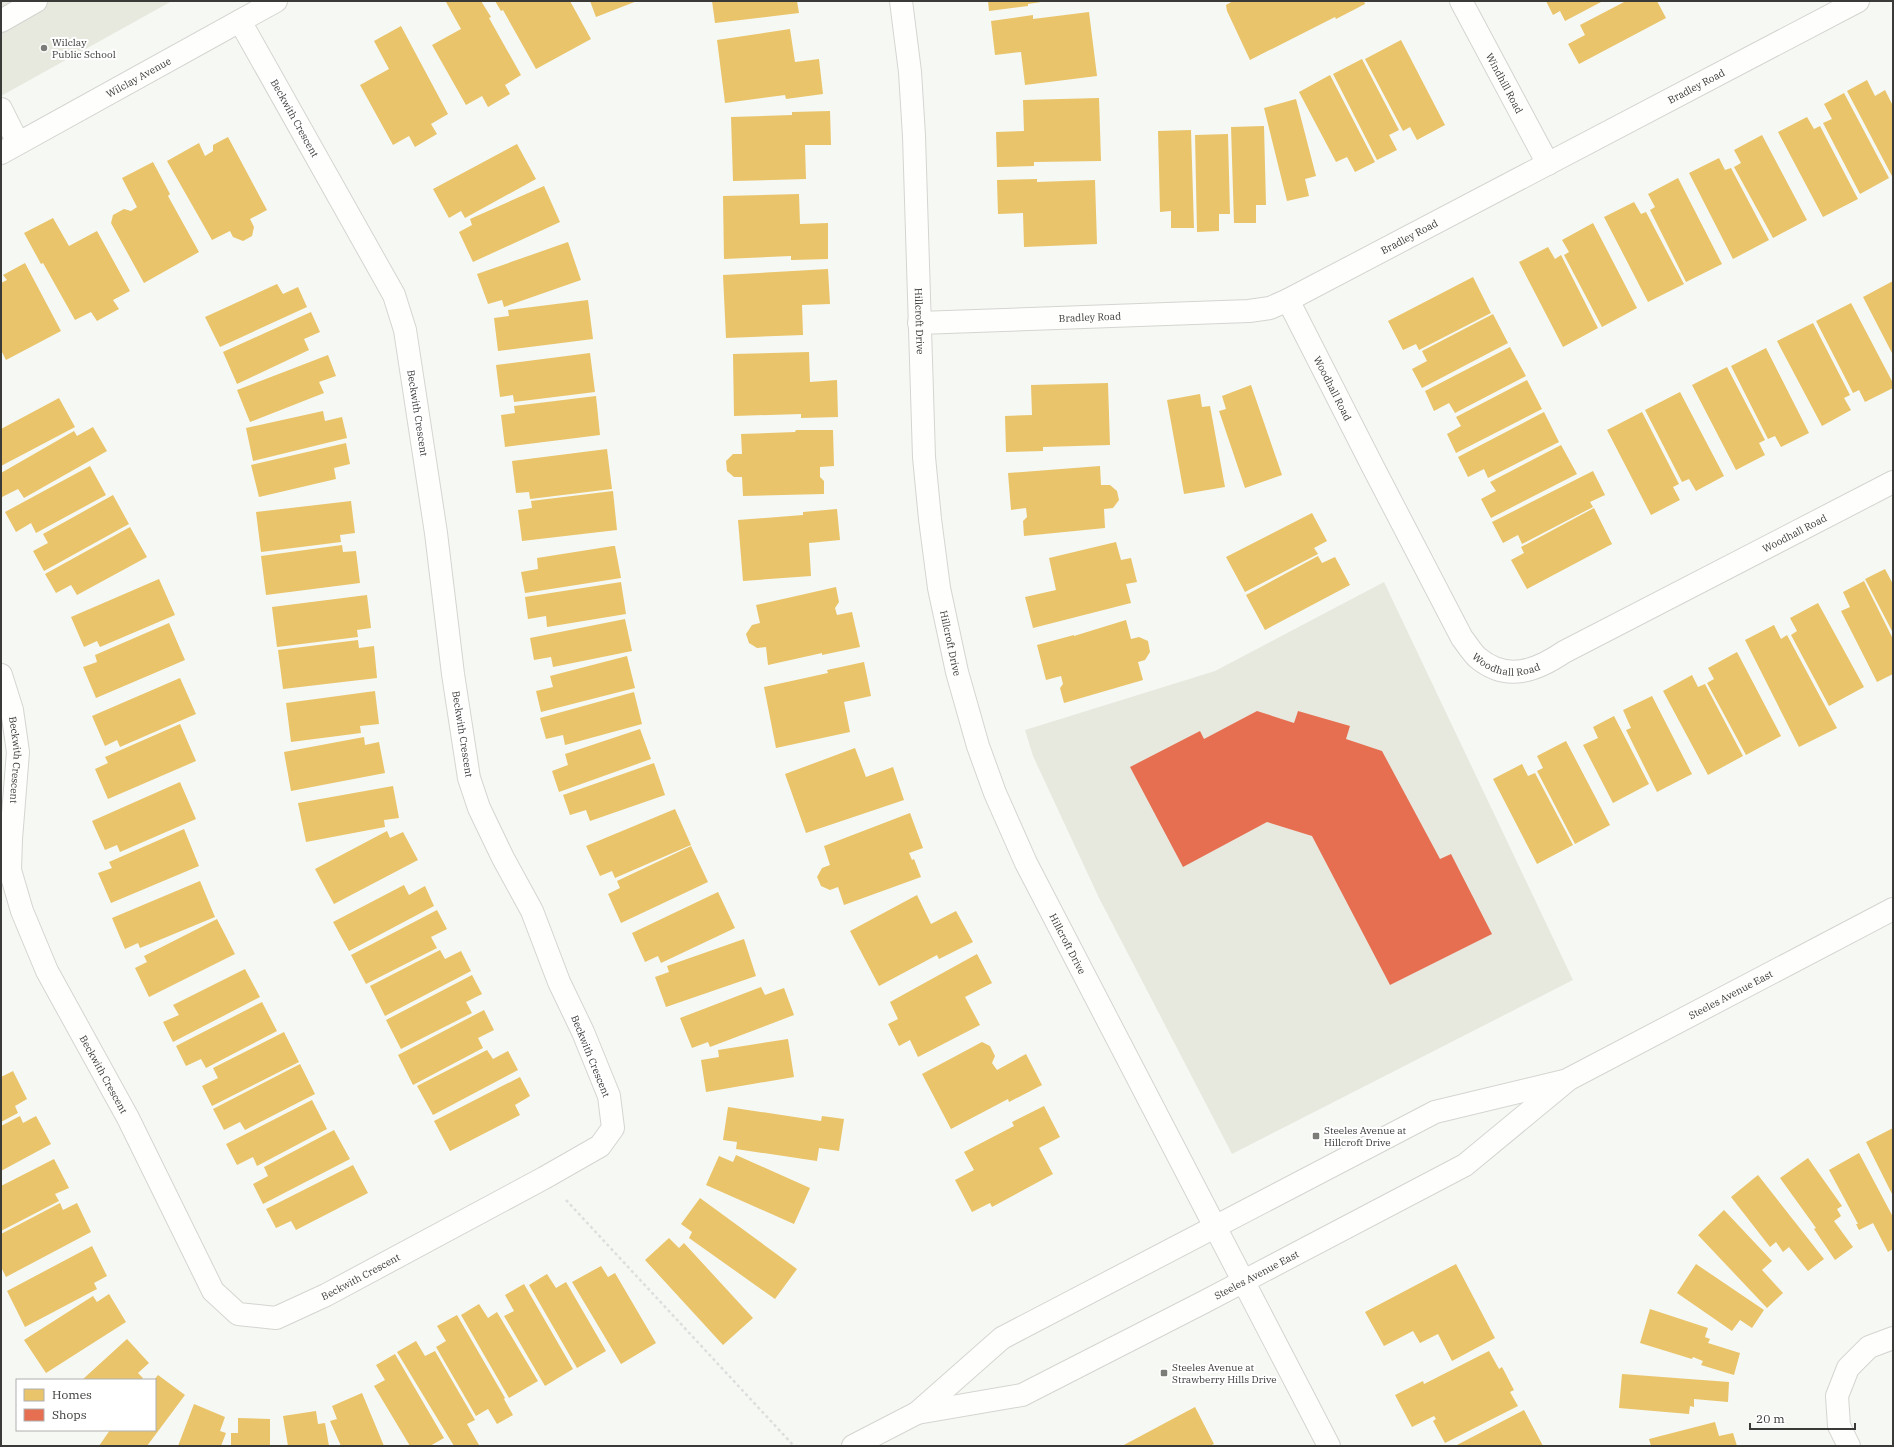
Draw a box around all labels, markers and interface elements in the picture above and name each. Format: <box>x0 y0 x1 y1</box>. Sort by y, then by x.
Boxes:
place label: Wilclay Public School <box>52 36 116 61</box>
marker: Wilclay Public School <box>39 43 49 53</box>
street label: Windhill Road <box>1483 51 1526 116</box>
street label: Wilclay Avenue <box>104 54 173 101</box>
street label: Bradley Road <box>1666 66 1727 107</box>
street label: Beckwith Crescent <box>268 77 322 160</box>
street label: Bradley Road <box>1379 217 1440 257</box>
street label: Hillcroft Drive <box>912 288 927 355</box>
street label: Bradley Road <box>1058 310 1121 325</box>
street label: Woodhall Road <box>1311 354 1354 423</box>
street label: Beckwith Crescent <box>404 369 431 458</box>
street label: Woodhall Road <box>1760 511 1829 555</box>
street label: Hillcroft Drive <box>937 609 964 678</box>
street label: Woodhall Road <box>1469 650 1542 679</box>
street label: Beckwith Crescent <box>449 690 476 779</box>
street label: Beckwith Crescent <box>6 716 24 804</box>
street label: Hillcroft Drive <box>1046 911 1089 977</box>
street label: Steeles Avenue East <box>1686 967 1776 1022</box>
street label: Beckwith Crescent <box>568 1013 613 1100</box>
street label: Beckwith Crescent <box>77 1033 130 1116</box>
place label: Steeles Avenue at Hillcroft Drive <box>1324 1124 1407 1149</box>
marker: Steeles Avenue at Hillcroft Drive <box>1311 1131 1321 1141</box>
street label: Steeles Avenue East <box>1212 1247 1301 1302</box>
street label: Beckwith Crescent <box>319 1250 403 1303</box>
place label: Steeles Avenue at Strawberry Hills Drive <box>1172 1361 1277 1386</box>
marker: Steeles Avenue at Strawberry Hills Drive <box>1159 1368 1169 1378</box>
legend <box>16 1379 156 1431</box>
text: Homes <box>52 1387 92 1402</box>
scale bar <box>1750 1405 1855 1431</box>
text: Shops <box>52 1407 87 1422</box>
text: 20 m <box>1756 1411 1785 1426</box>

